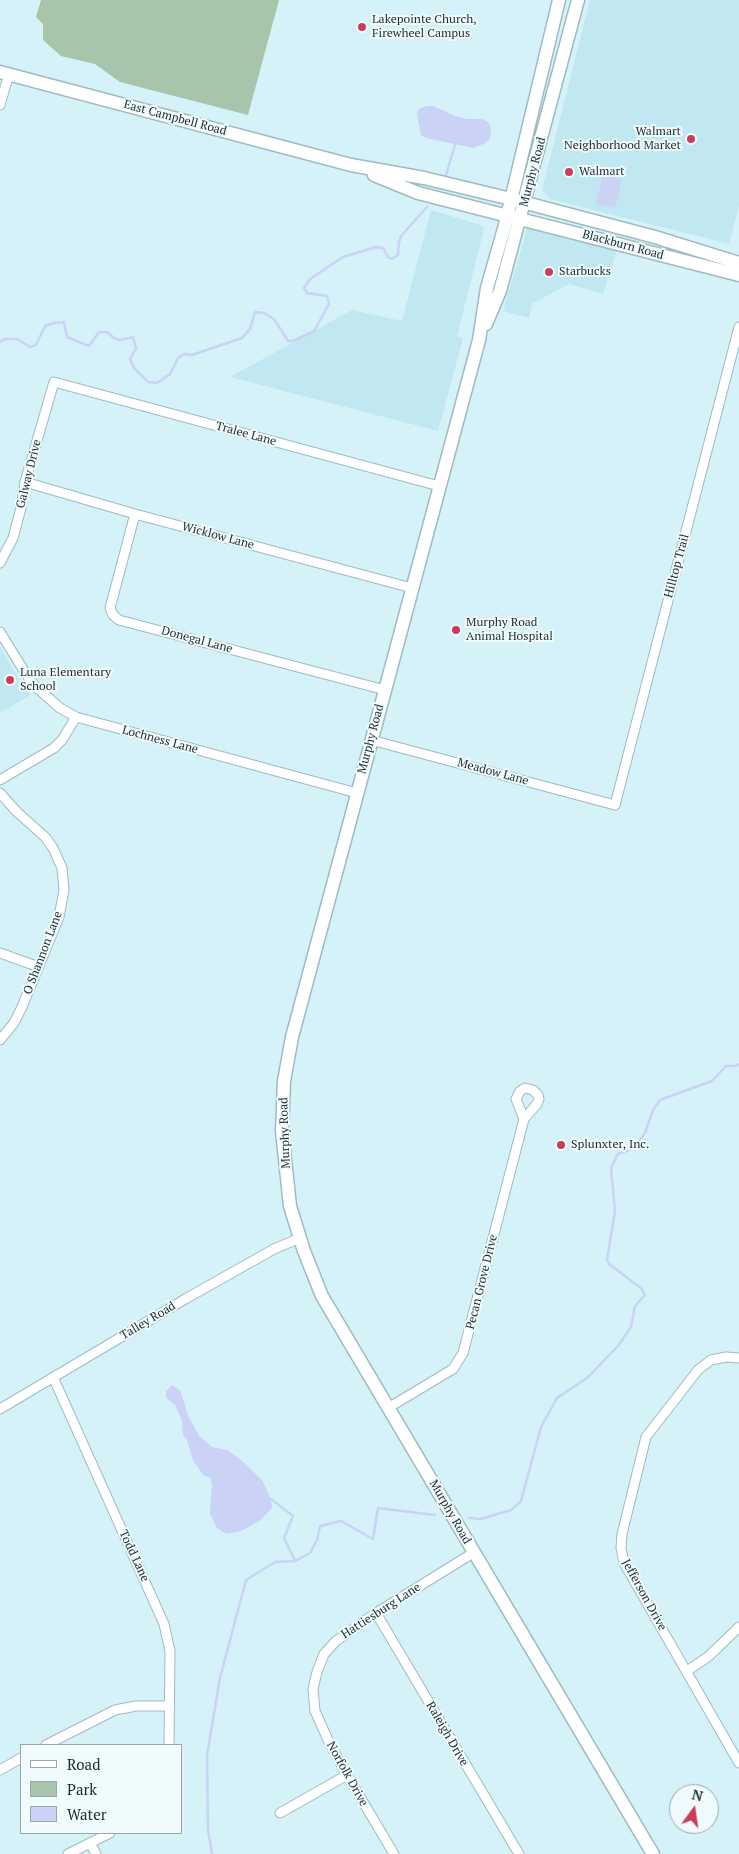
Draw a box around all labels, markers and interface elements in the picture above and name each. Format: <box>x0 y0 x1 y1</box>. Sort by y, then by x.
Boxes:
place label: Lakepointe Church, Firewheel Campus <box>372 13 477 41</box>
marker: Lakepointe Church, Firewheel Campus <box>356 21 368 33</box>
street label: East Campbell Road <box>122 97 228 139</box>
place label: Walmart Neighborhood Market <box>564 125 681 153</box>
marker: Walmart Neighborhood Market <box>685 133 697 145</box>
street label: Murphy Road <box>517 136 549 208</box>
place label: Walmart <box>579 165 625 179</box>
marker: Walmart <box>563 166 575 178</box>
street label: Blackburn Road <box>581 227 665 263</box>
place label: Starbucks <box>559 265 611 279</box>
marker: Starbucks <box>543 266 555 278</box>
street label: Tralee Lane <box>214 419 278 449</box>
street label: Galway Drive <box>14 438 44 510</box>
street label: Wicklow Lane <box>180 519 256 553</box>
street label: Hilltop Trail <box>662 533 692 599</box>
place label: Murphy Road Animal Hospital <box>466 616 553 644</box>
street label: Donegal Lane <box>160 624 234 656</box>
marker: Murphy Road Animal Hospital <box>450 624 462 636</box>
place label: Luna Elementary School <box>20 666 111 694</box>
marker: Luna Elementary School <box>4 674 16 686</box>
street label: Murphy Road <box>355 703 387 775</box>
street label: Lochness Lane <box>120 723 200 757</box>
street label: Meadow Lane <box>456 756 530 788</box>
street label: O Shannon Lane <box>20 909 66 997</box>
street label: Murphy Road <box>277 1097 293 1169</box>
place label: Splunxter, Inc. <box>571 1138 649 1152</box>
marker: Splunxter, Inc. <box>555 1139 567 1151</box>
street label: Pecan Grove Drive <box>463 1233 501 1331</box>
street label: Talley Road <box>118 1299 178 1343</box>
street label: Murphy Road <box>426 1477 474 1547</box>
street label: Todd Lane <box>116 1528 152 1584</box>
street label: Jefferson Drive <box>618 1557 670 1633</box>
street label: Hattiesburg Lane <box>339 1580 423 1642</box>
street label: Raleigh Drive <box>423 1699 471 1769</box>
street label: Norfolk Drive <box>323 1739 371 1809</box>
legend <box>20 1744 182 1834</box>
text: Road <box>67 1754 100 1774</box>
text: Park <box>67 1779 97 1799</box>
north arrow <box>669 1784 719 1834</box>
text: N <box>690 1784 705 1805</box>
text: Water <box>67 1804 106 1824</box>

